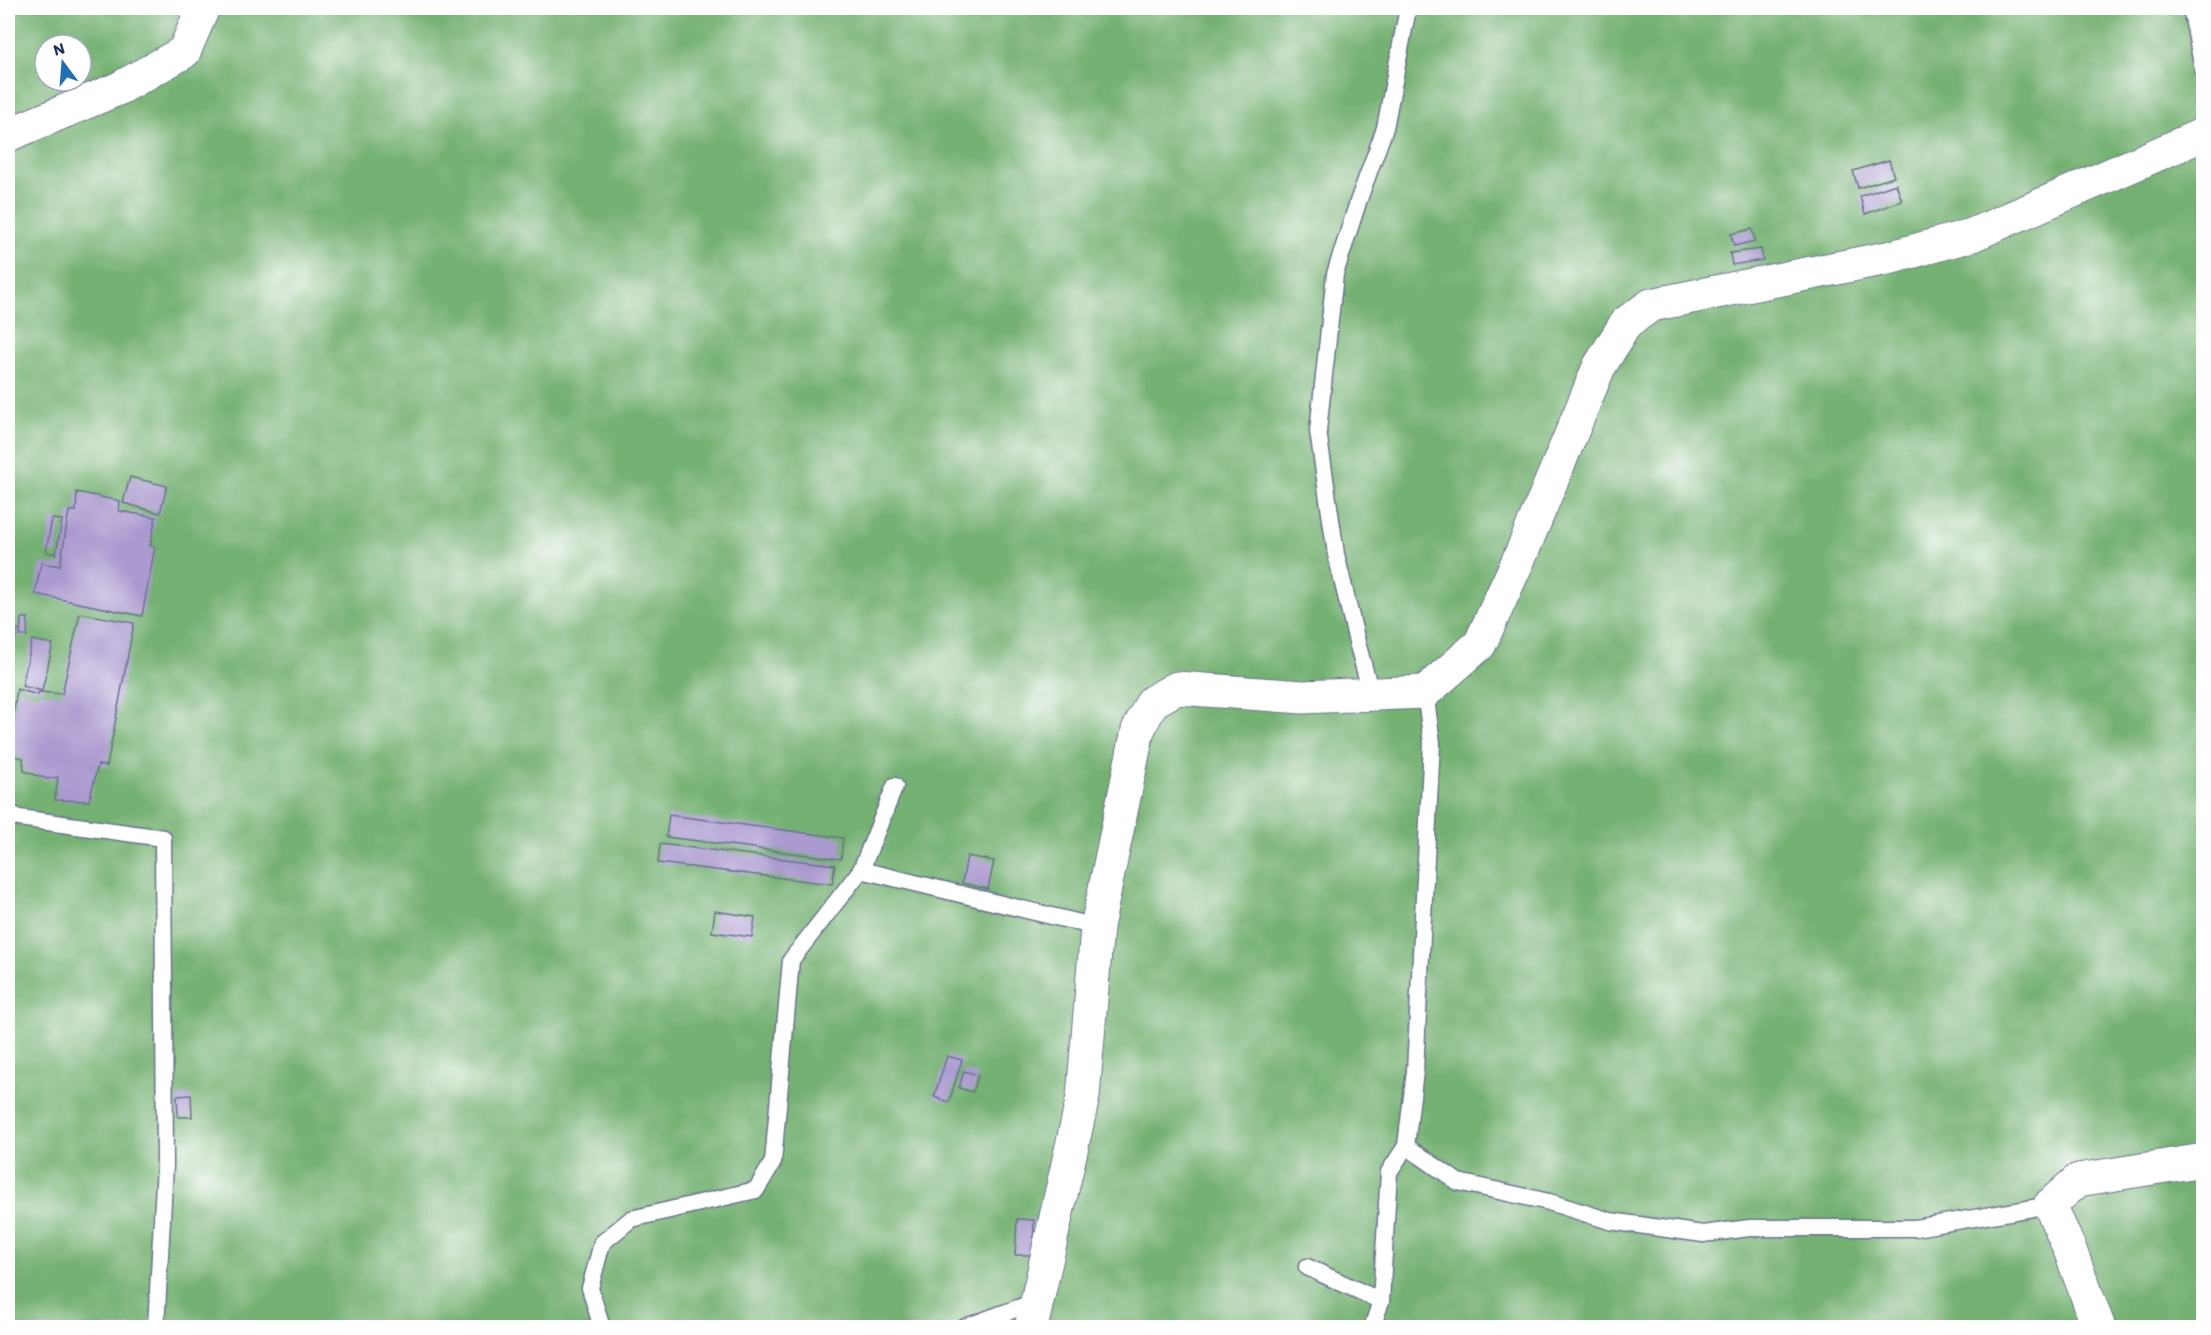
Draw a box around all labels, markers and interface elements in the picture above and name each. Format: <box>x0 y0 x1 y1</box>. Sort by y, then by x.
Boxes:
north arrow <box>33 33 93 93</box>
text: N <box>51 38 67 60</box>

